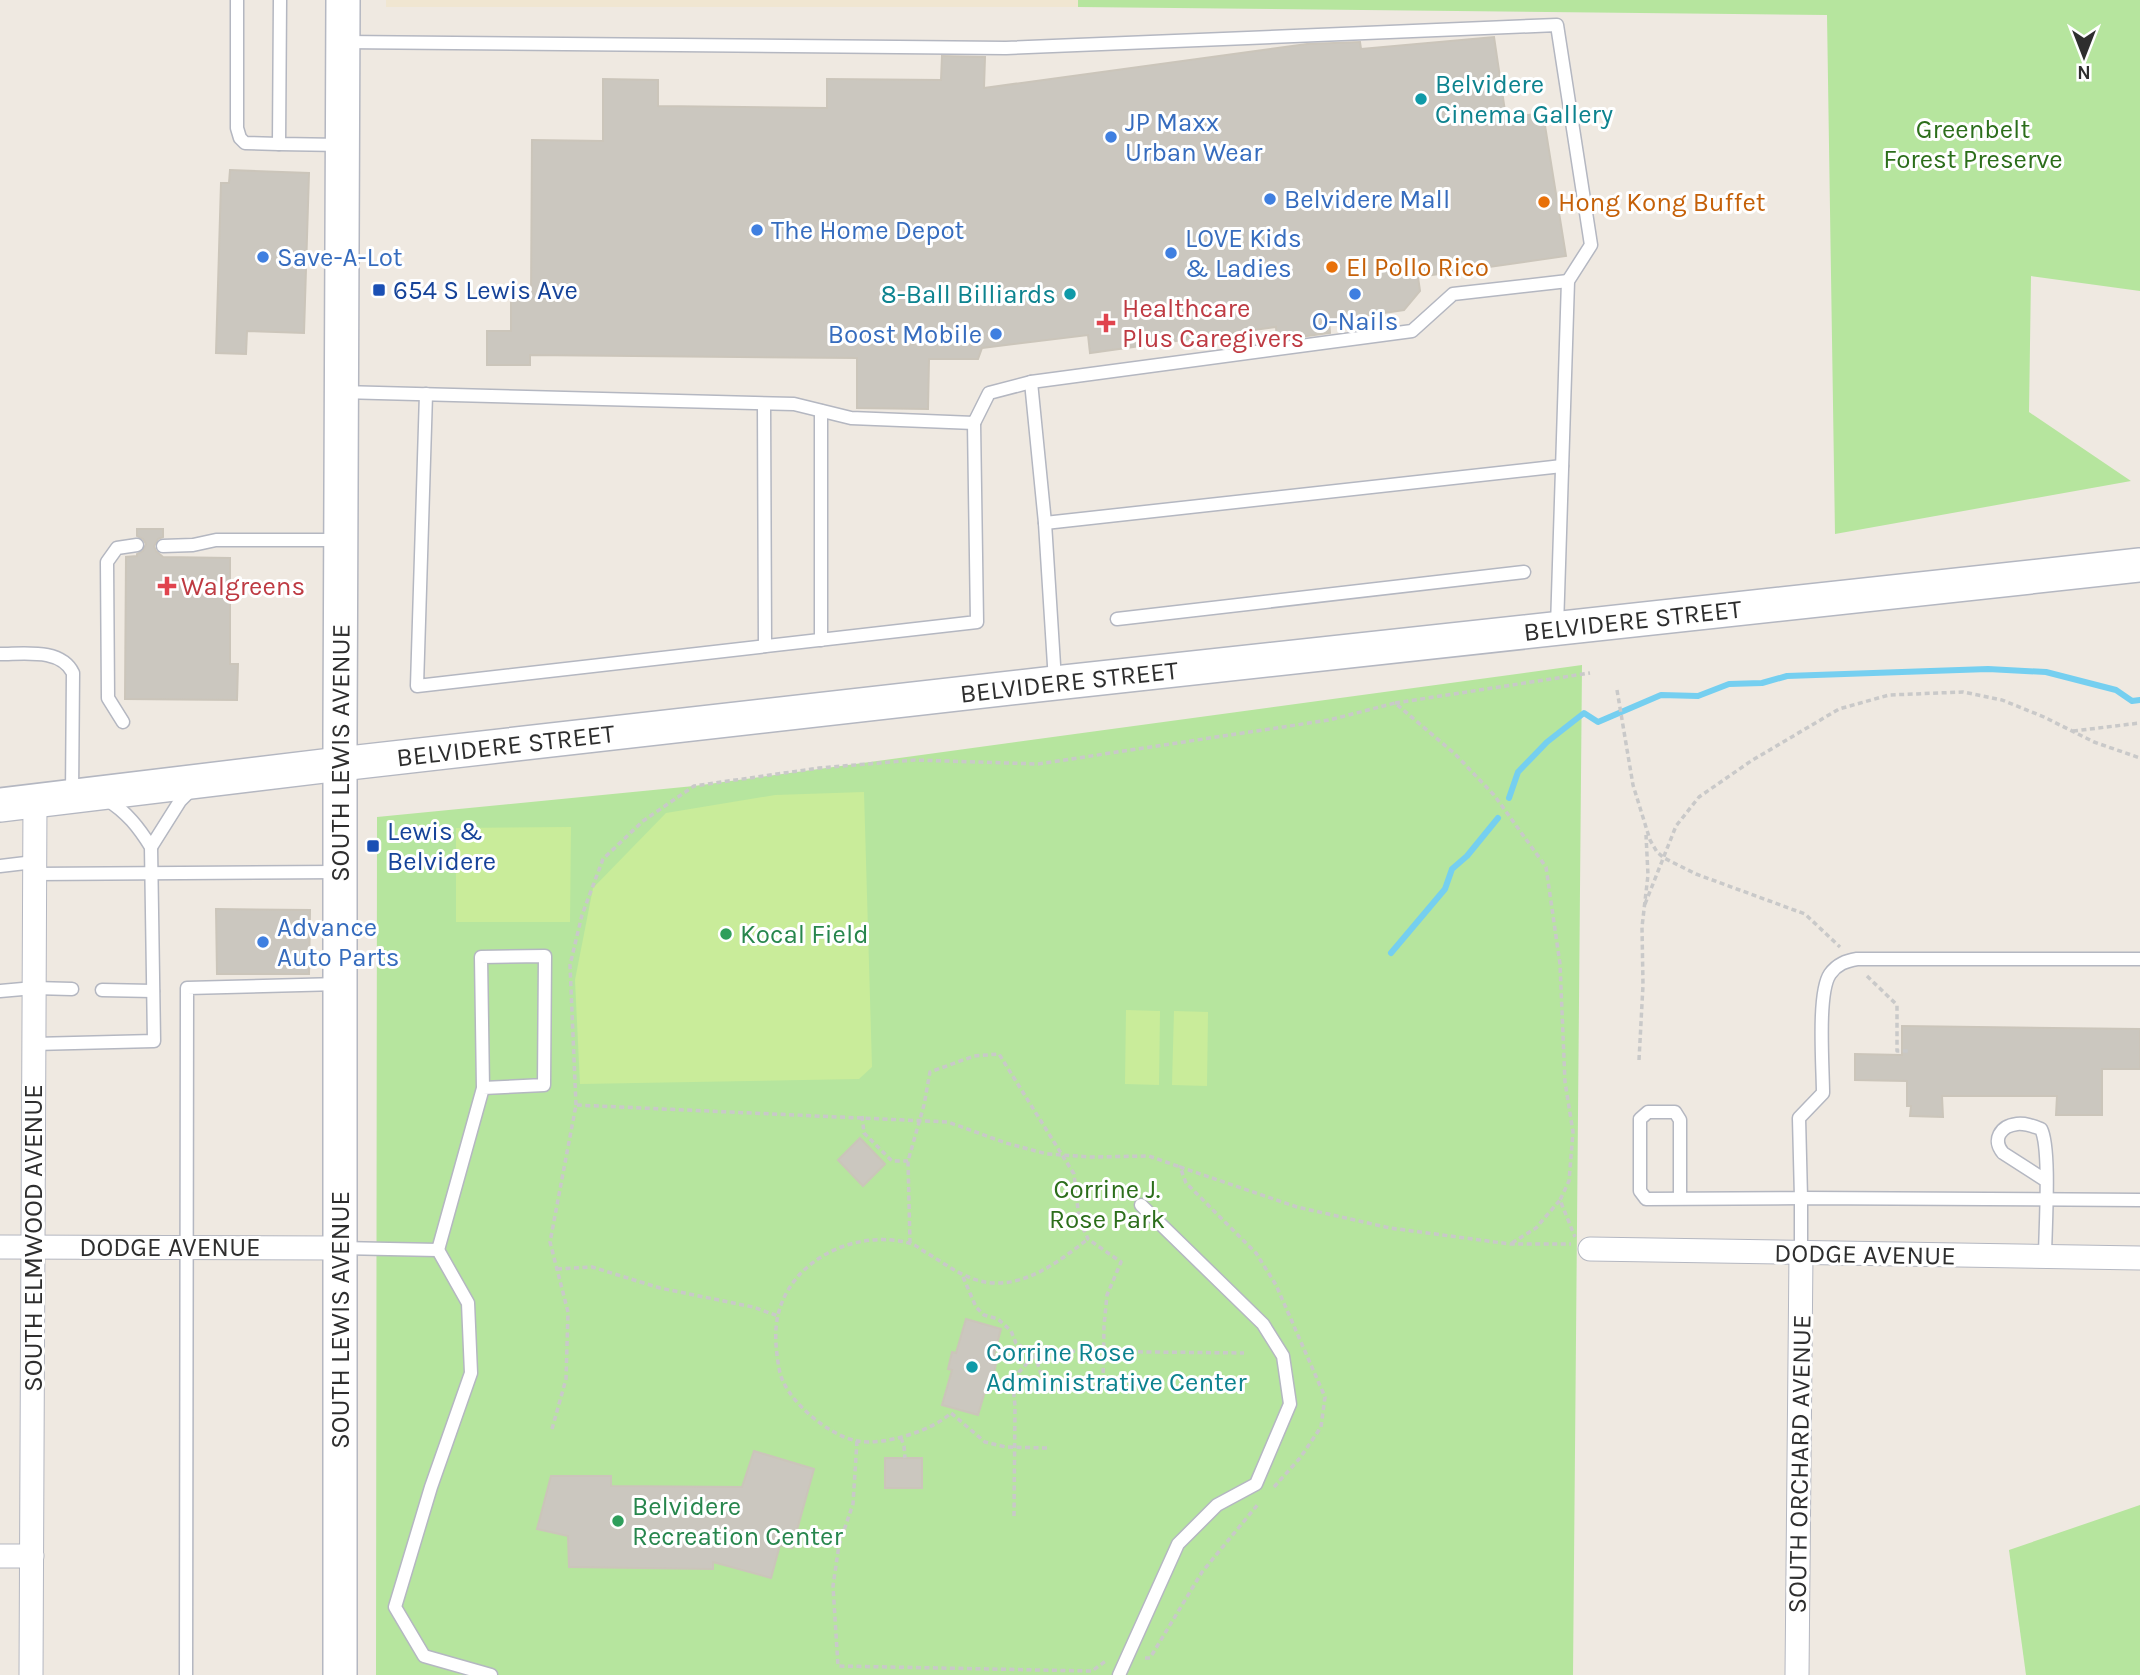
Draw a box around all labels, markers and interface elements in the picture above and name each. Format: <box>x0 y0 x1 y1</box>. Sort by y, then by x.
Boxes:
north arrow <box>2049 21 2119 91</box>
text: N <box>2077 61 2091 83</box>
place label: Belvidere Cinema Gallery <box>1435 69 1613 130</box>
marker: Belvidere Cinema Gallery <box>1413 91 1429 107</box>
place label: JP Maxx Urban Wear <box>1125 107 1263 168</box>
park label: Greenbelt Forest Preserve <box>1883 114 2063 175</box>
marker: JP Maxx Urban Wear <box>1103 129 1119 145</box>
place label: Belvidere Mall <box>1284 184 1450 215</box>
place label: Hong Kong Buffet <box>1558 187 1766 218</box>
marker: Belvidere Mall <box>1262 191 1278 207</box>
marker: Hong Kong Buffet <box>1536 194 1552 210</box>
place label: The Home Depot <box>771 215 965 246</box>
marker: The Home Depot <box>749 222 765 238</box>
place label: LOVE Kids & Ladies <box>1185 223 1302 284</box>
place label: Save-A-Lot <box>277 242 403 273</box>
marker: LOVE Kids & Ladies <box>1163 245 1179 261</box>
marker: Save-A-Lot <box>255 249 271 265</box>
place label: El Pollo Rico <box>1346 252 1489 283</box>
marker: El Pollo Rico <box>1324 259 1340 275</box>
place label: 654 S Lewis Ave <box>393 275 578 306</box>
place label: 8-Ball Billiards <box>881 279 1056 310</box>
marker: 654 S Lewis Ave <box>371 282 387 298</box>
marker: 8-Ball Billiards <box>1062 286 1078 302</box>
marker: O-Nails <box>1347 286 1363 302</box>
place label: Healthcare Plus Caregivers <box>1122 293 1304 354</box>
place label: O-Nails <box>1312 306 1398 337</box>
marker: Healthcare Plus Caregivers <box>1096 313 1116 333</box>
place label: Boost Mobile <box>828 319 982 350</box>
marker: Boost Mobile <box>988 326 1004 342</box>
place label: Walgreens <box>181 571 305 602</box>
marker: Walgreens <box>159 578 175 594</box>
street label: BELVIDERE STREET <box>1522 593 1743 648</box>
street label: SOUTH LEWIS AVENUE <box>325 624 356 882</box>
street label: BELVIDERE STREET <box>958 655 1180 710</box>
street label: BELVIDERE STREET <box>395 718 616 773</box>
place label: Lewis & Belvidere <box>387 816 496 877</box>
marker: Lewis & Belvidere <box>365 838 381 854</box>
place label: Advance Auto Parts <box>277 912 399 973</box>
place label: Kocal Field <box>740 919 869 950</box>
marker: Kocal Field <box>718 926 734 942</box>
marker: Advance Auto Parts <box>255 934 271 950</box>
street label: SOUTH ELMWOOD AVENUE <box>18 1084 49 1392</box>
park label: Corrine J. Rose Park <box>1049 1174 1165 1235</box>
street label: SOUTH LEWIS AVENUE <box>325 1191 356 1449</box>
street label: DODGE AVENUE <box>79 1232 261 1263</box>
street label: DODGE AVENUE <box>1774 1237 1956 1272</box>
street label: SOUTH ORCHARD AVENUE <box>1781 1314 1818 1614</box>
place label: Corrine Rose Administrative Center <box>986 1337 1247 1398</box>
marker: Corrine Rose Administrative Center <box>964 1359 980 1375</box>
place label: Belvidere Recreation Center <box>632 1491 843 1552</box>
marker: Belvidere Recreation Center <box>610 1513 626 1529</box>

